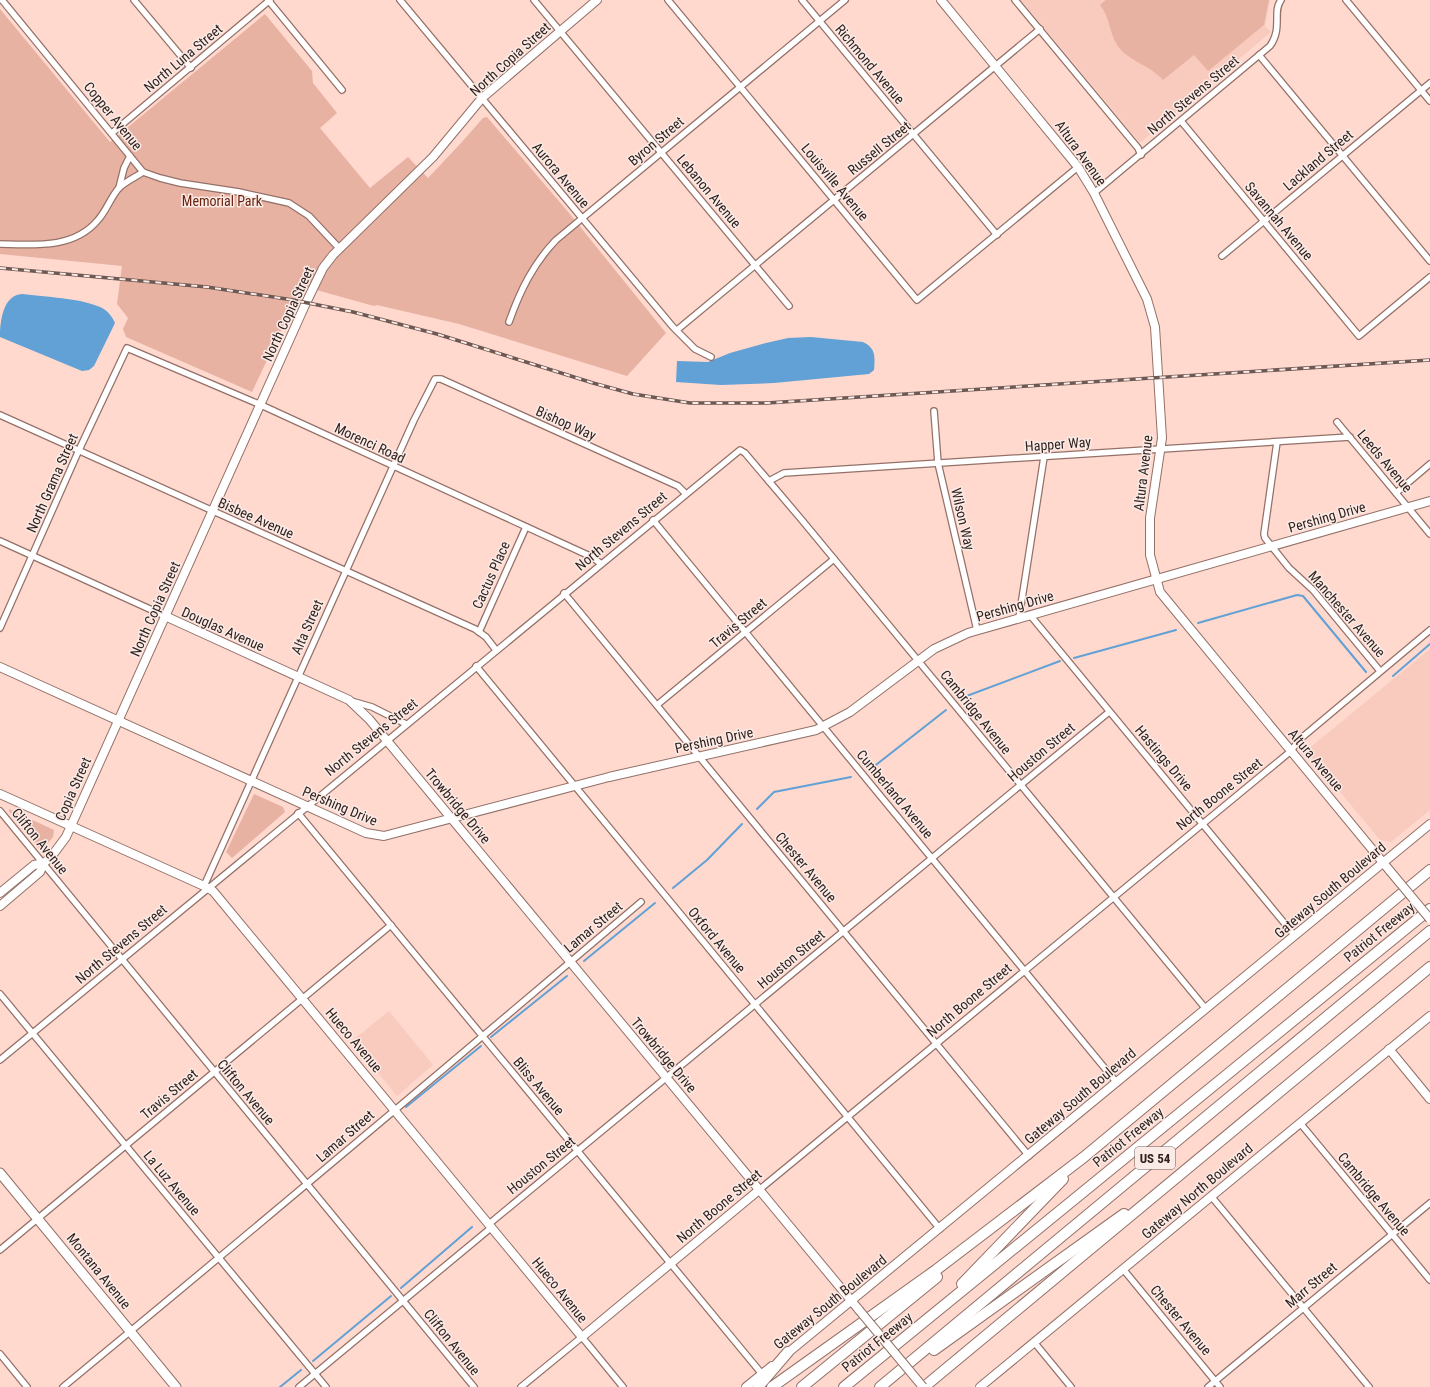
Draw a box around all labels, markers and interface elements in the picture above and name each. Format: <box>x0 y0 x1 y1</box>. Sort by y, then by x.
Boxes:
street label: North Copia Street <box>467 19 553 99</box>
street label: North Luna Street <box>141 21 225 95</box>
street label: Richmond Avenue <box>832 21 908 107</box>
street label: North Stevens Street <box>1144 52 1242 138</box>
street label: Copper Avenue <box>81 79 146 154</box>
street label: Byron Street <box>625 113 687 169</box>
street label: Altura Avenue <box>1052 117 1110 189</box>
street label: Russell Street <box>844 118 914 178</box>
street label: Lackland Street <box>1280 126 1356 194</box>
street label: Aurora Avenue <box>529 139 593 211</box>
street label: Louisville Avenue <box>798 140 872 224</box>
street label: Lebanon Avenue <box>674 151 745 231</box>
street label: Savannah Avenue <box>1242 179 1317 264</box>
park label: Memorial Park <box>182 193 263 209</box>
street label: North Copia Street <box>259 264 317 364</box>
street label: Bishop Way <box>533 403 599 443</box>
street label: Morenci Road <box>332 420 408 466</box>
street label: Leeds Avenue <box>1354 427 1416 496</box>
street label: North Grama Street <box>23 431 81 535</box>
street label: Happer Way <box>1024 434 1092 454</box>
street label: Altura Avenue <box>1130 434 1156 512</box>
street label: Wilson Way <box>948 486 978 552</box>
street label: North Stevens Street <box>572 488 670 574</box>
street label: Bisbee Avenue <box>216 494 297 542</box>
street label: Pershing Drive <box>1286 498 1368 536</box>
street label: Cactus Place <box>469 538 513 611</box>
street label: North Copia Street <box>127 559 183 659</box>
street label: Manchester Avenue <box>1305 568 1389 661</box>
street label: Pershing Drive <box>974 587 1056 625</box>
street label: Travis Street <box>706 595 770 651</box>
street label: Alta Street <box>288 597 326 657</box>
street label: Douglas Avenue <box>179 604 267 654</box>
street label: Cambridge Avenue <box>937 667 1015 758</box>
street label: North Stevens Street <box>322 695 420 779</box>
street label: Houston Street <box>1004 719 1078 785</box>
street label: Hastings Drive <box>1132 722 1196 794</box>
street label: Pershing Drive <box>673 724 755 756</box>
street label: Altura Avenue <box>1285 726 1347 795</box>
street label: Cumberland Avenue <box>853 747 937 842</box>
street label: Copia Street <box>52 755 94 823</box>
street label: North Boone Street <box>1173 755 1265 833</box>
street label: Trowbridge Drive <box>422 765 494 847</box>
street label: Pershing Drive <box>300 783 380 829</box>
street label: Clifton Avenue <box>9 805 72 878</box>
street label: Chester Avenue <box>772 829 840 905</box>
street label: Gateway South Boulevard <box>1271 839 1389 941</box>
street label: Lamar Street <box>561 898 625 956</box>
street label: Patriot Freeway <box>1341 899 1417 965</box>
street label: North Stevens Street <box>72 901 170 987</box>
street label: Oxford Avenue <box>685 904 749 976</box>
street label: Houston Street <box>754 926 828 992</box>
street label: North Boone Street <box>923 960 1015 1040</box>
street label: Hueco Avenue <box>322 1005 386 1076</box>
street label: Trowbridge Drive <box>628 1014 700 1096</box>
street label: Gateway South Boulevard <box>1021 1045 1139 1147</box>
street label: Bliss Avenue <box>510 1054 568 1118</box>
street label: Clifton Avenue <box>214 1056 278 1128</box>
street label: Travis Street <box>137 1066 201 1122</box>
street label: Patriot Freeway <box>1090 1104 1166 1170</box>
street label: Lamar Street <box>313 1107 377 1165</box>
street label: Houston Street <box>504 1133 578 1197</box>
street label: Gateway North Boulevard <box>1138 1140 1256 1242</box>
street label: La Luz Avenue <box>140 1147 204 1219</box>
road number: US 54 <box>1135 1147 1175 1169</box>
street label: Cambridge Avenue <box>1335 1149 1414 1239</box>
street label: North Boone Street <box>673 1166 765 1246</box>
street label: Montana Avenue <box>64 1230 135 1312</box>
street label: Gateway South Boulevard <box>770 1252 890 1352</box>
street label: Hueco Avenue <box>529 1254 591 1326</box>
street label: Marr Street <box>1282 1259 1340 1311</box>
street label: Chester Avenue <box>1147 1282 1215 1358</box>
street label: Clifton Avenue <box>421 1306 484 1379</box>
street label: Patriot Freeway <box>839 1309 915 1375</box>

